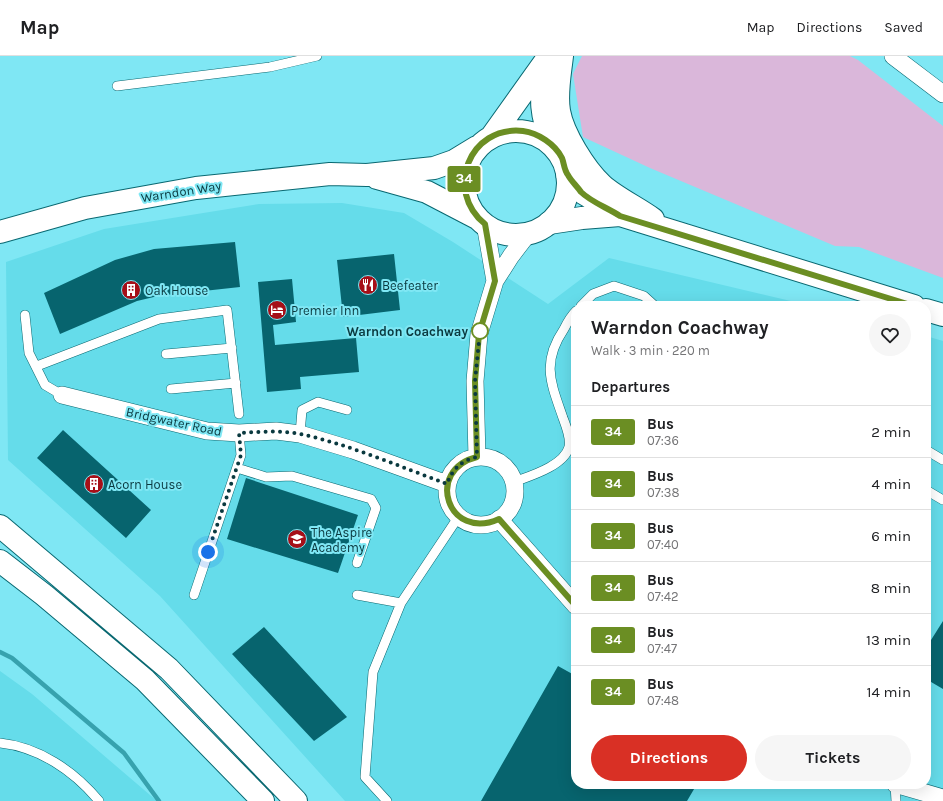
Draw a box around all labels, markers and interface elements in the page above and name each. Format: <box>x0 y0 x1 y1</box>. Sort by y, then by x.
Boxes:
text: Map <box>20 17 59 39</box>
text: Map <box>747 19 775 36</box>
text: Directions <box>797 19 862 36</box>
text: Saved <box>884 19 923 36</box>
line badge: 34 <box>446 166 482 192</box>
text: 34 <box>455 170 473 187</box>
street label: Warndon Way <box>140 178 222 205</box>
restaurant icon: Beefeater <box>357 274 379 296</box>
place label: Beefeater <box>382 278 438 293</box>
building icon: Oak House <box>120 279 142 301</box>
place label: Oak House <box>145 283 208 298</box>
hotel icon: Premier Inn <box>266 299 288 321</box>
place label: Premier Inn <box>291 303 359 318</box>
button: heart <box>869 314 911 356</box>
text: Warndon Coachway <box>591 317 769 339</box>
marker: Warndon Coachway <box>471 322 489 340</box>
place label: Warndon Coachway <box>346 324 468 339</box>
text: Walk · 3 min · 220 m <box>591 343 710 358</box>
text: Departures <box>591 378 670 396</box>
street label: Bridgwater Road <box>125 404 223 439</box>
text: Bus <box>647 415 674 433</box>
text: 34 <box>604 423 622 440</box>
text: 2 min <box>871 423 911 441</box>
text: 07:36 <box>647 433 679 448</box>
text: Bus <box>647 467 674 485</box>
building icon: Acorn House <box>83 473 105 495</box>
text: 34 <box>604 475 622 492</box>
text: 4 min <box>872 475 911 493</box>
place label: Acorn House <box>108 477 182 492</box>
text: 07:38 <box>647 485 679 500</box>
text: Bus <box>647 519 674 537</box>
place label: The Aspire Academy <box>311 525 373 555</box>
text: 34 <box>604 527 622 544</box>
text: 6 min <box>871 527 911 545</box>
school or university icon: The Aspire Academy <box>286 528 308 550</box>
text: 07:40 <box>647 537 679 552</box>
your location <box>198 542 218 562</box>
text: Bus <box>647 571 674 589</box>
text: 34 <box>604 579 622 596</box>
text: 8 min <box>871 579 911 597</box>
text: 07:42 <box>647 589 679 604</box>
text: Bus <box>647 623 674 641</box>
text: 34 <box>604 631 622 648</box>
text: 13 min <box>866 631 911 649</box>
text: 07:47 <box>647 641 677 656</box>
text: Bus <box>647 675 674 693</box>
text: 34 <box>604 683 622 700</box>
text: 14 min <box>867 683 911 701</box>
text: 07:48 <box>647 693 679 708</box>
button: Directions <box>591 735 747 781</box>
button: Tickets <box>755 735 911 781</box>

